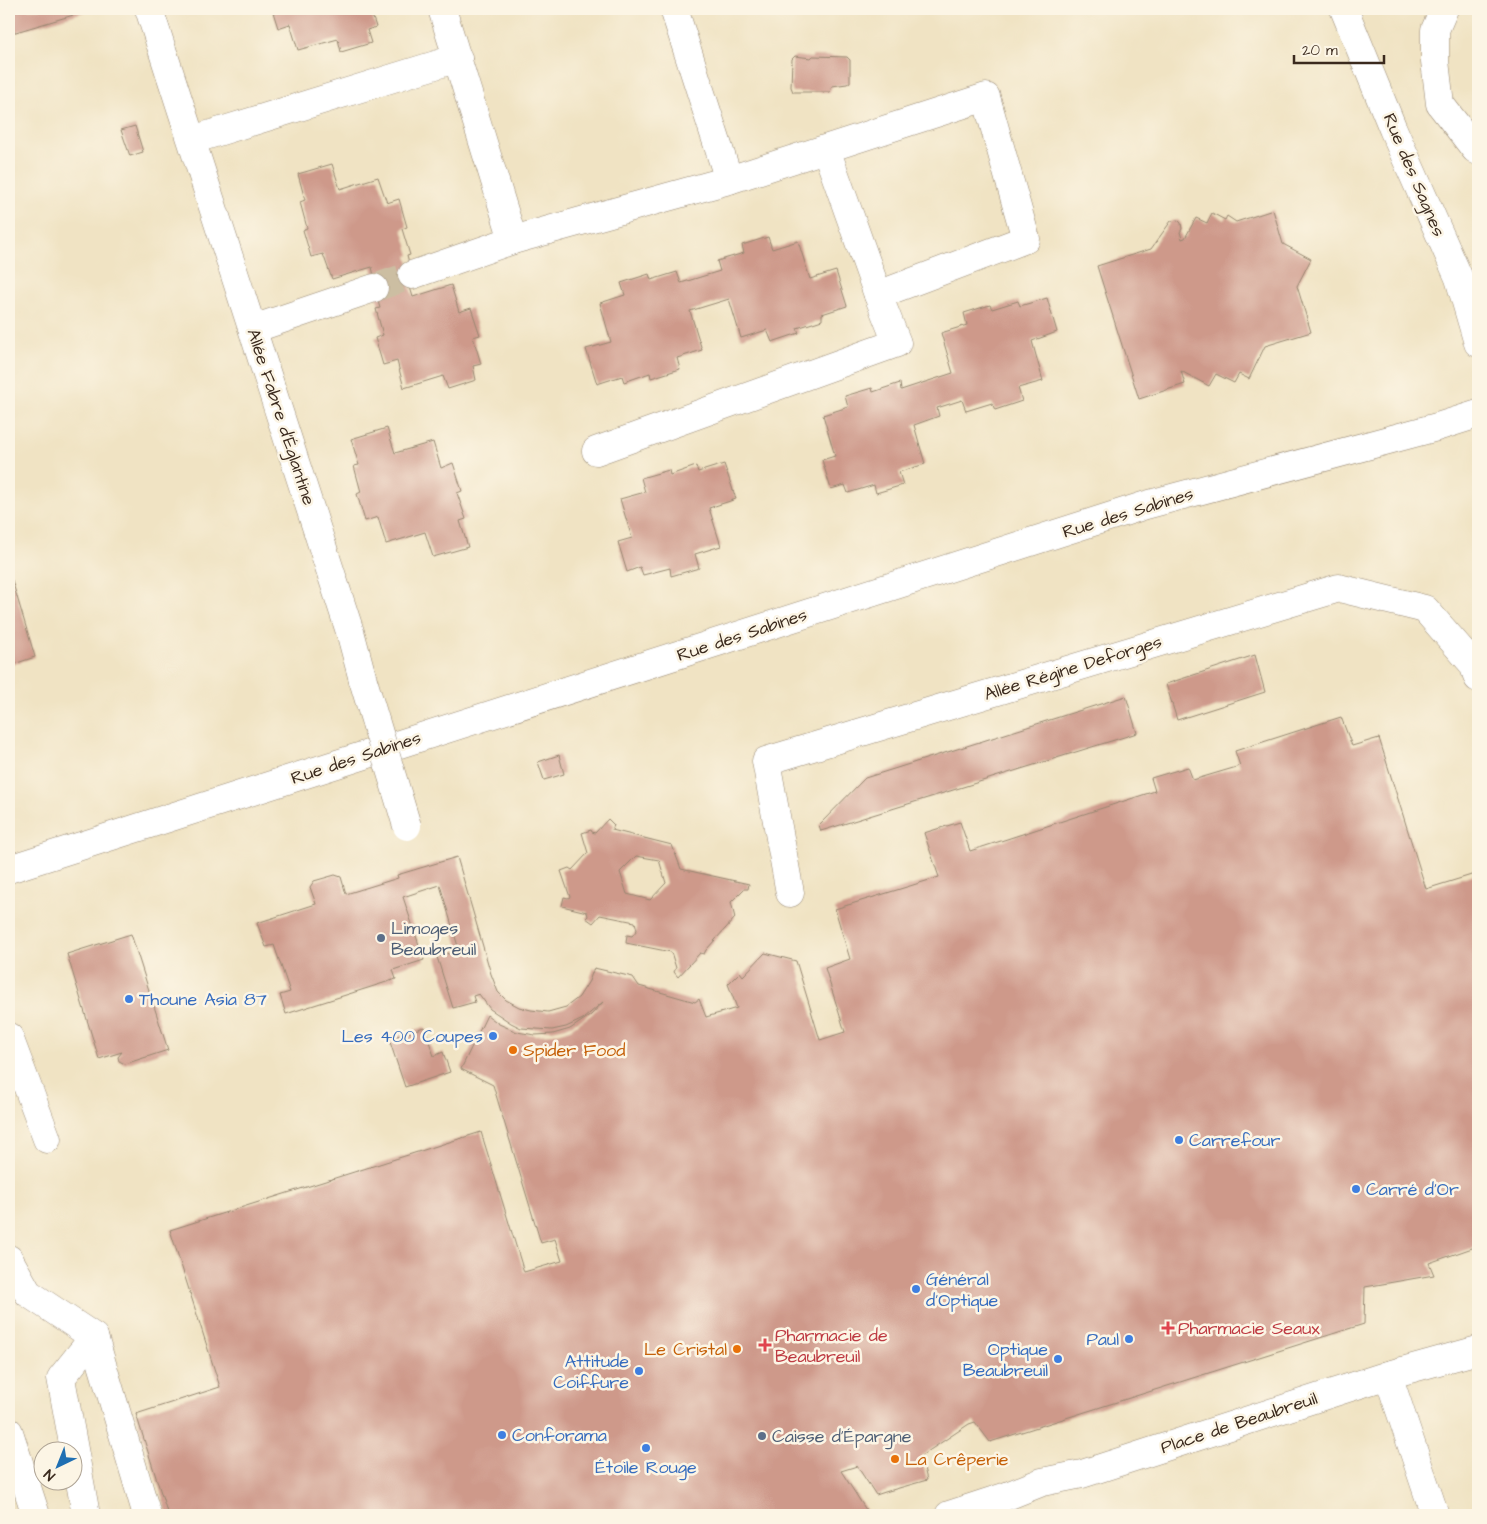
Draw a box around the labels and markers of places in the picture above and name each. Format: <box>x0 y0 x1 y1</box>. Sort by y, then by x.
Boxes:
place label: Limoges Beaubreuil <box>391 916 476 962</box>
marker: Limoges Beaubreuil <box>375 932 387 944</box>
place label: Thoune Asia 87 <box>139 987 267 1012</box>
marker: Thoune Asia 87 <box>123 993 135 1005</box>
place label: Les 400 Coupes <box>342 1024 483 1049</box>
marker: Les 400 Coupes <box>487 1030 499 1042</box>
place label: Spider Food <box>523 1038 625 1063</box>
marker: Spider Food <box>507 1044 519 1056</box>
place label: Carrefour <box>1189 1128 1280 1153</box>
marker: Carrefour <box>1173 1134 1185 1146</box>
place label: Carré d'Or <box>1366 1177 1459 1202</box>
marker: Carré d'Or <box>1350 1183 1362 1195</box>
place label: Général d'Optique <box>926 1267 999 1313</box>
marker: Général d'Optique <box>910 1283 922 1295</box>
place label: Pharmacie Seaux <box>1178 1316 1320 1341</box>
marker: Pharmacie Seaux <box>1162 1322 1174 1334</box>
place label: Pharmacie de Beaubreuil <box>775 1323 888 1369</box>
place label: Paul <box>1086 1327 1119 1352</box>
marker: Paul <box>1123 1333 1135 1345</box>
place label: Le Cristal <box>644 1337 727 1362</box>
place label: Optique Beaubreuil <box>963 1337 1048 1383</box>
marker: Pharmacie de Beaubreuil <box>759 1339 771 1351</box>
marker: Le Cristal <box>731 1343 743 1355</box>
place label: Attitude Coiffure <box>553 1349 629 1395</box>
marker: Optique Beaubreuil <box>1052 1353 1064 1365</box>
marker: Attitude Coiffure <box>633 1365 645 1377</box>
place label: Conforama <box>512 1423 607 1448</box>
place label: Caisse d'Épargne <box>772 1424 912 1450</box>
marker: Conforama <box>496 1429 508 1441</box>
marker: Caisse d'Épargne <box>756 1430 768 1442</box>
marker: Étoile Rouge <box>640 1442 652 1454</box>
place label: La Crêperie <box>905 1447 1009 1472</box>
marker: La Crêperie <box>889 1453 901 1465</box>
place label: Étoile Rouge <box>595 1455 697 1481</box>

